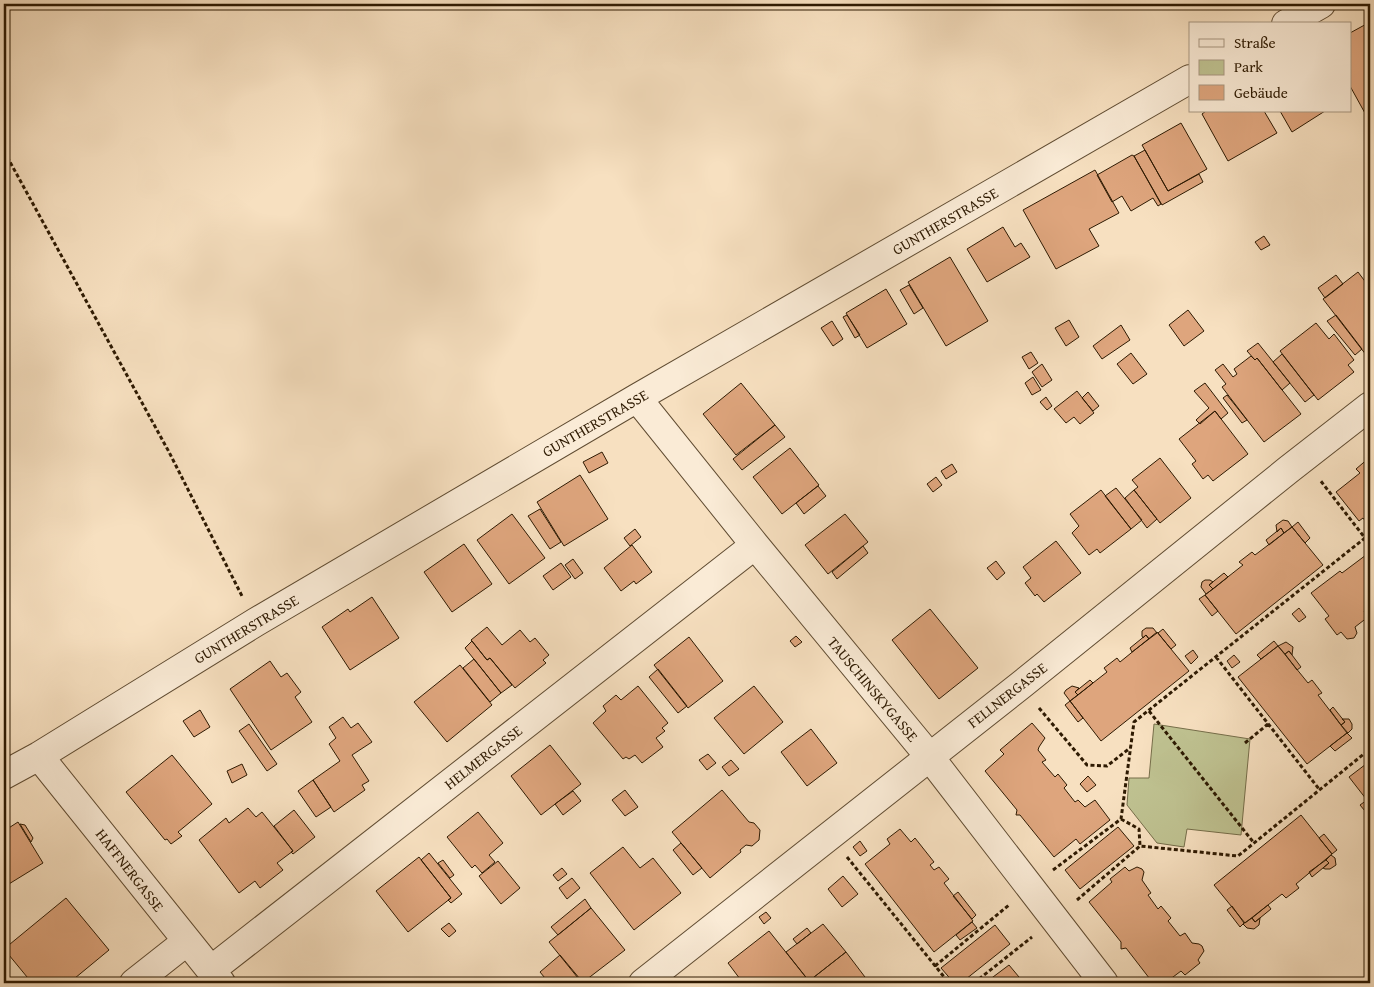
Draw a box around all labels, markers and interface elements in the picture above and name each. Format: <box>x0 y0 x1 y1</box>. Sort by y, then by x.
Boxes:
legend <box>1189 22 1352 112</box>
text: Straße <box>1234 32 1276 53</box>
text: Park <box>1234 56 1263 77</box>
text: Gebäude <box>1234 82 1288 103</box>
street label: GUNTHERSTRASSE <box>888 182 1002 260</box>
street label: GUNTHERSTRASSE <box>538 384 652 462</box>
street label: GUNTHERSTRASSE <box>190 589 303 669</box>
street label: TAUSCHINSKYGASSE <box>823 632 923 746</box>
street label: FELLNERGASSE <box>963 657 1052 733</box>
street label: HELMERGASSE <box>440 720 527 794</box>
street label: HAFFNERGASSE <box>91 824 169 916</box>

